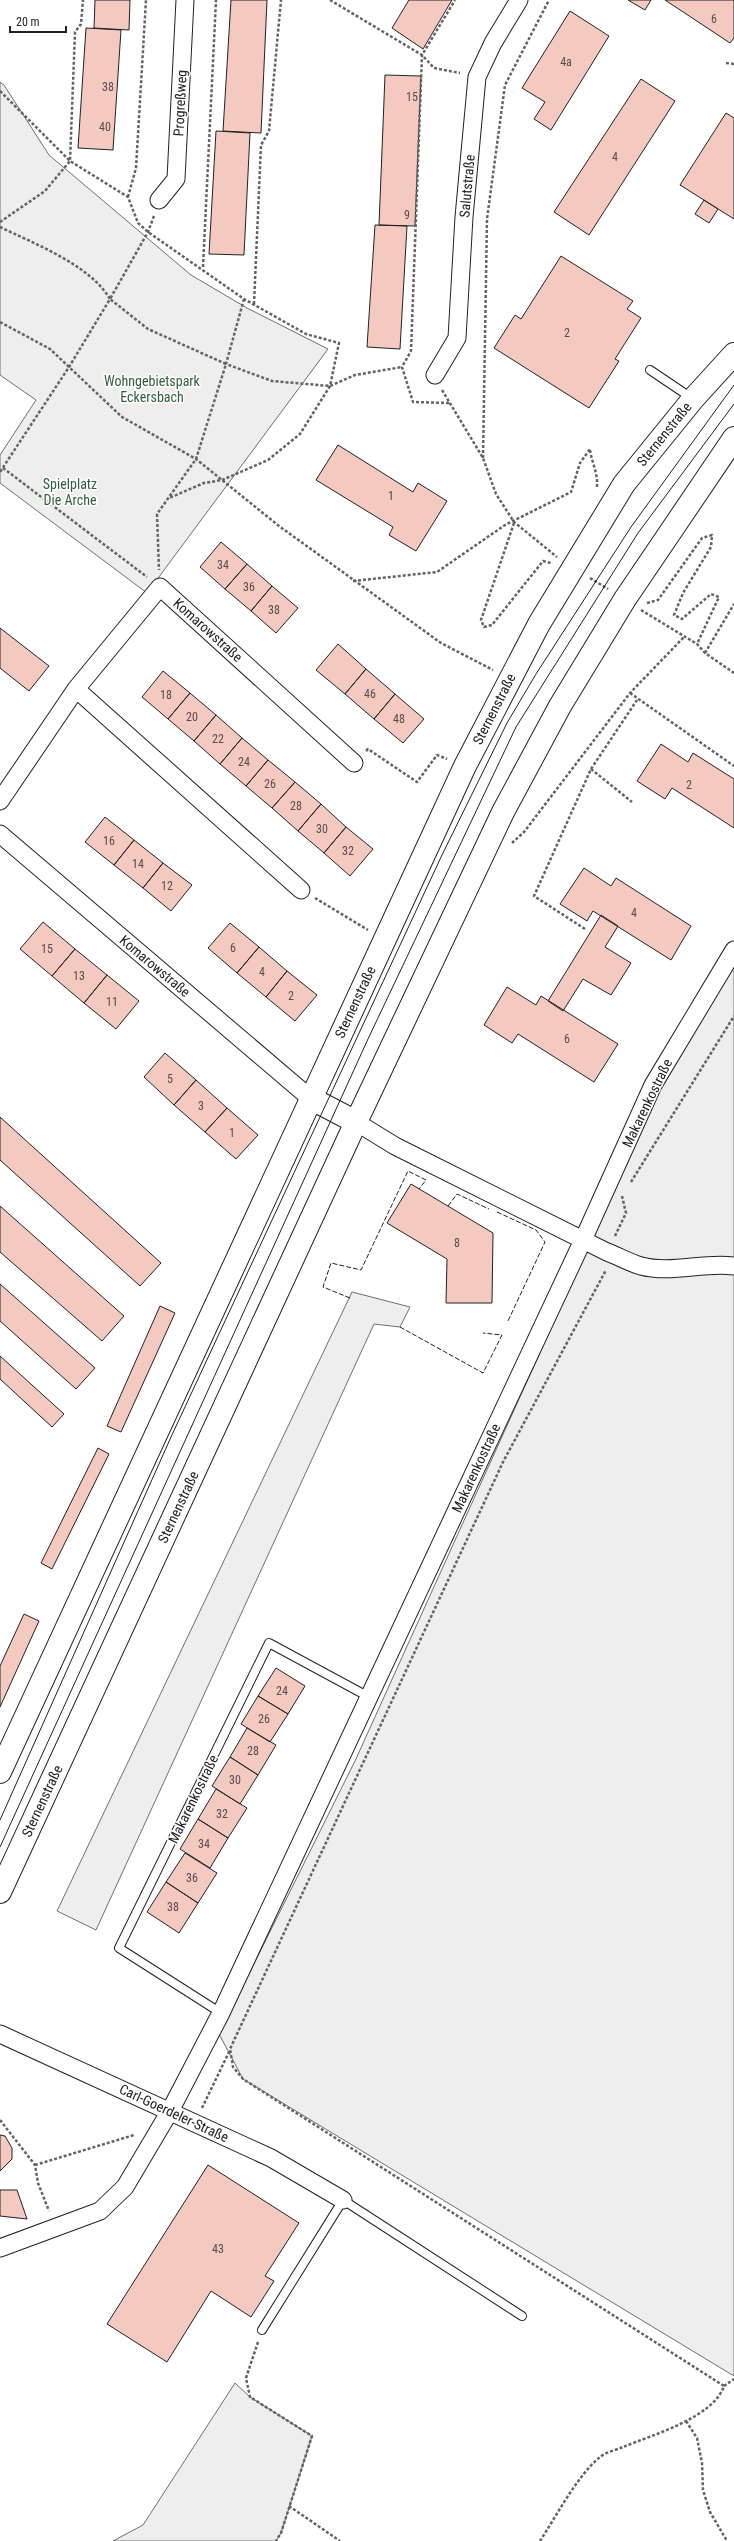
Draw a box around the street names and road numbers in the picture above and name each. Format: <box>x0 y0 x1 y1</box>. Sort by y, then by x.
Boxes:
street label: Progreßweg <box>170 69 190 137</box>
street label: Salutstraße <box>456 153 478 218</box>
street label: Sternenstraße <box>633 399 695 469</box>
street label: Komarowstraße <box>170 595 246 665</box>
street label: Sternenstraße <box>469 670 519 747</box>
street label: Komarowstraße <box>117 932 194 1000</box>
street label: Sternenstraße <box>331 963 379 1040</box>
street label: Makarenkostraße <box>619 1056 675 1150</box>
street label: Makarenkostraße <box>448 1421 504 1515</box>
street label: Sternenstraße <box>154 1468 202 1545</box>
street label: Makarenkostraße <box>165 1752 221 1846</box>
street label: Sternenstraße <box>18 1762 66 1839</box>
street label: Carl-Goerdeler-Straße <box>117 2081 232 2145</box>

